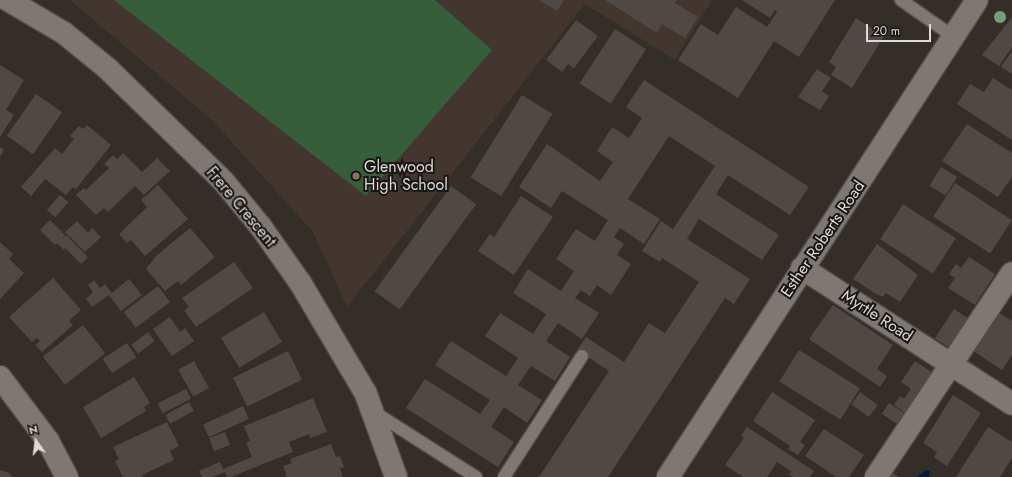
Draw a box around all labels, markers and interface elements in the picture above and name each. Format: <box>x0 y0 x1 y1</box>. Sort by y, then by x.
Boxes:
scale bar <box>868 16 933 42</box>
text: 20 m <box>873 22 900 40</box>
place label: Glenwood High School <box>364 157 448 195</box>
street label: Frere Crescent <box>202 163 280 251</box>
marker: Glenwood High School <box>351 171 361 181</box>
street label: Esther Roberts Road <box>777 177 869 301</box>
street label: Myrtle Road <box>838 286 916 346</box>
north arrow <box>16 421 56 461</box>
text: N <box>27 421 39 438</box>

